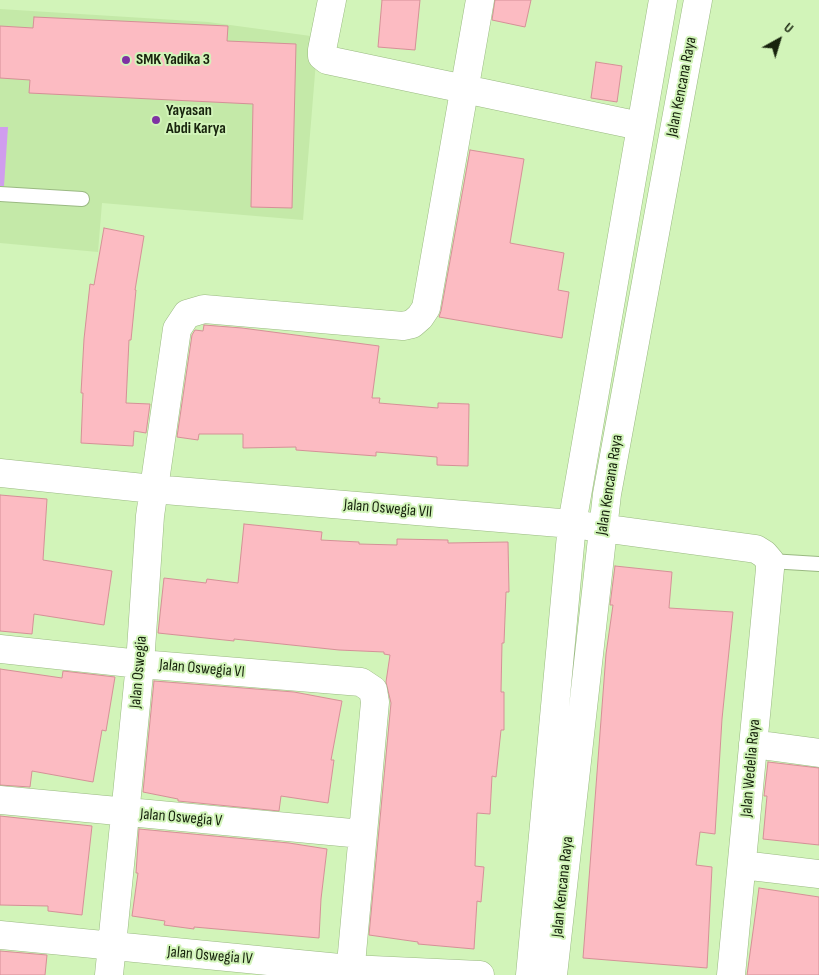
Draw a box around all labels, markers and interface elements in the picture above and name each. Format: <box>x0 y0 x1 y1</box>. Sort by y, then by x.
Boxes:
north arrow <box>754 15 804 65</box>
text: U <box>781 19 797 37</box>
street label: Jalan Kencana Raya <box>663 35 701 139</box>
place label: SMK Yadika 3 <box>136 50 210 70</box>
marker: SMK Yadika 3 <box>120 54 132 66</box>
place label: Yayasan Abdi Karya <box>166 101 226 139</box>
marker: Yayasan Abdi Karya <box>150 114 162 126</box>
street label: Jalan Kencana Raya <box>593 433 627 537</box>
street label: Jalan Oswegia VII <box>343 496 433 522</box>
street label: Jalan Oswegia <box>126 635 152 709</box>
street label: Jalan Oswegia VI <box>159 656 245 682</box>
street label: Jalan Wedelia Raya <box>737 718 765 818</box>
street label: Jalan Oswegia V <box>139 805 223 831</box>
street label: Jalan Kencana Raya <box>548 836 578 938</box>
street label: Jalan Oswegia IV <box>167 943 253 969</box>

